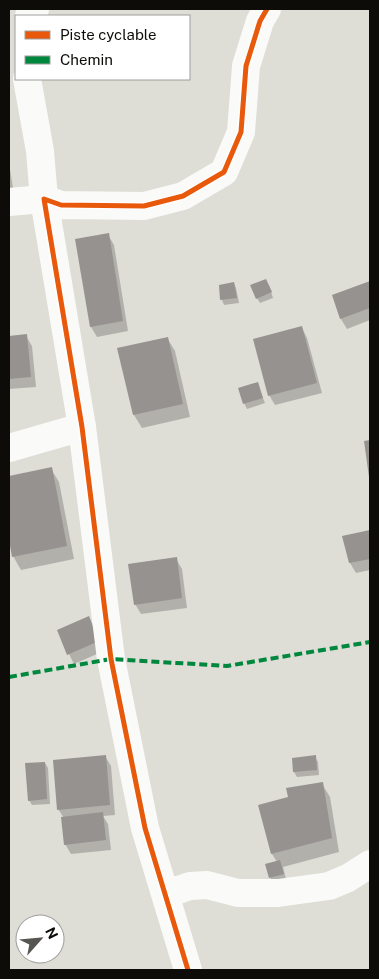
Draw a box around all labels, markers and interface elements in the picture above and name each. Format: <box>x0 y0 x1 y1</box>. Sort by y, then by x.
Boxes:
legend <box>15 15 190 80</box>
text: Piste cyclable <box>60 26 157 43</box>
text: Chemin <box>60 51 113 68</box>
north arrow <box>15 914 65 964</box>
text: N <box>42 925 61 942</box>

